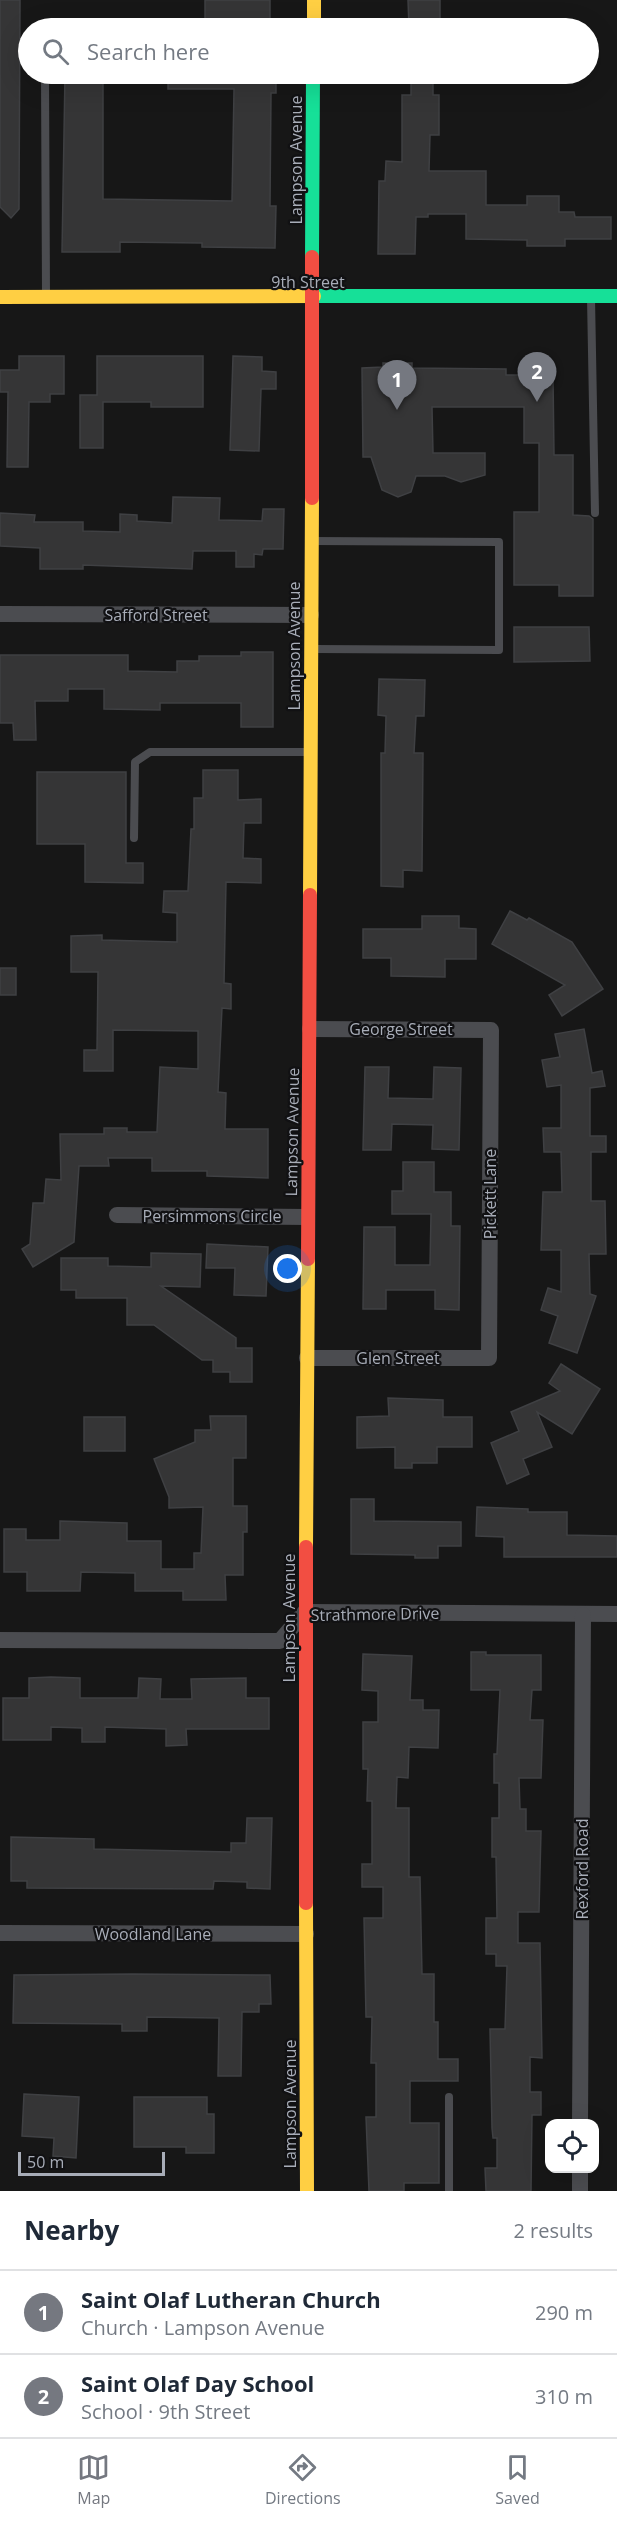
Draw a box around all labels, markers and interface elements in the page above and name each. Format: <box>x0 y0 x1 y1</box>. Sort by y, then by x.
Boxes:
search box <box>18 18 599 84</box>
icon: search <box>39 35 72 68</box>
text: Search here <box>87 36 210 66</box>
street label: Lampson Avenue <box>285 96 307 224</box>
street label: 9th Street <box>271 271 345 293</box>
pin: 2 <box>518 352 556 402</box>
pin: 1 <box>378 360 416 410</box>
street label: Lampson Avenue <box>283 582 305 710</box>
street label: Safford Street <box>104 604 208 626</box>
street label: George Street <box>349 1018 453 1040</box>
street label: Lampson Avenue <box>280 1067 304 1197</box>
street label: Pickett Lane <box>479 1149 501 1239</box>
street label: Persimmons Circle <box>143 1205 282 1227</box>
your location <box>273 1254 302 1283</box>
street label: Glen Street <box>356 1347 440 1369</box>
street label: Lampson Avenue <box>278 1554 300 1682</box>
street label: Strathmore Drive <box>310 1602 440 1626</box>
street label: Rexford Road <box>571 1819 593 1919</box>
street label: Woodland Lane <box>95 1923 211 1945</box>
street label: Lampson Avenue <box>279 2040 301 2168</box>
map controls <box>545 2119 599 2173</box>
button: locate <box>545 2119 599 2173</box>
scale bar <box>18 2149 165 2176</box>
text: 50 m <box>27 2151 64 2173</box>
text: Nearby <box>24 2212 119 2248</box>
text: 2 results <box>513 2217 593 2244</box>
text: Saint Olaf Lutheran Church <box>81 2284 381 2314</box>
text: 1 <box>38 2299 49 2326</box>
text: 290 m <box>535 2299 593 2326</box>
text: Church · Lampson Avenue <box>81 2314 325 2341</box>
text: Saint Olaf Day School <box>81 2368 314 2398</box>
text: 2 <box>38 2383 49 2410</box>
text: 310 m <box>535 2383 593 2410</box>
text: School · 9th Street <box>81 2398 250 2425</box>
tab: Map <box>77 2451 110 2509</box>
tab: Directions <box>265 2451 341 2509</box>
tab: Saved <box>495 2451 540 2509</box>

